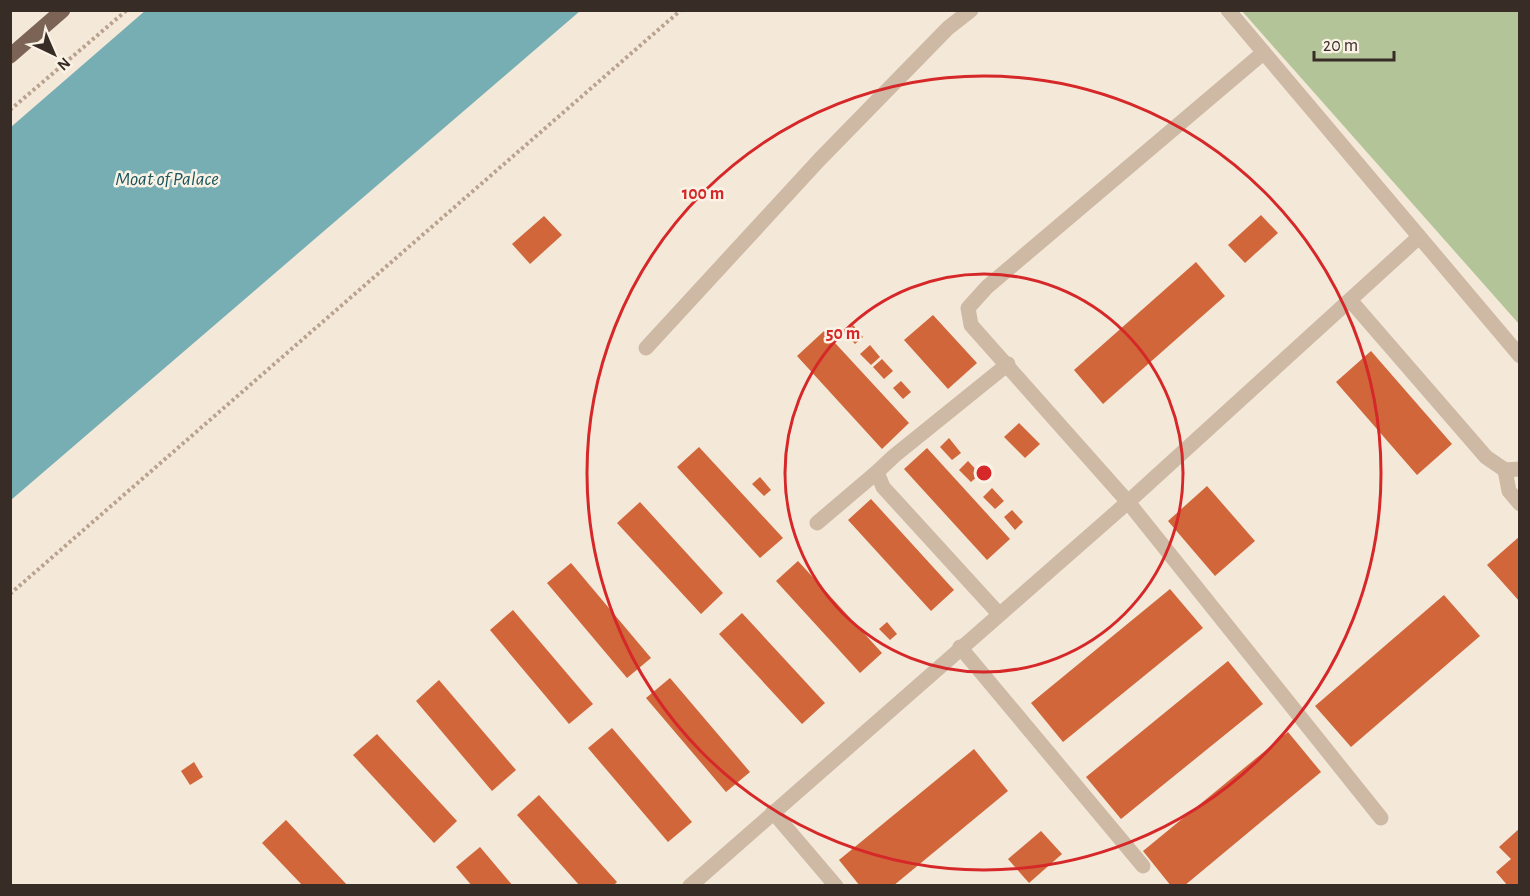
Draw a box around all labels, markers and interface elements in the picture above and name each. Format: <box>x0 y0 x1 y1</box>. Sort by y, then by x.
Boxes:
north arrow <box>24 24 84 84</box>
scale bar <box>1314 24 1394 62</box>
text: 20 m <box>1323 37 1358 55</box>
text: N <box>54 54 73 74</box>
water label: Moat of Palace <box>115 169 219 189</box>
text: 100 m <box>682 185 724 203</box>
text: 50 m <box>826 325 860 343</box>
centre of rings <box>974 463 994 483</box>

